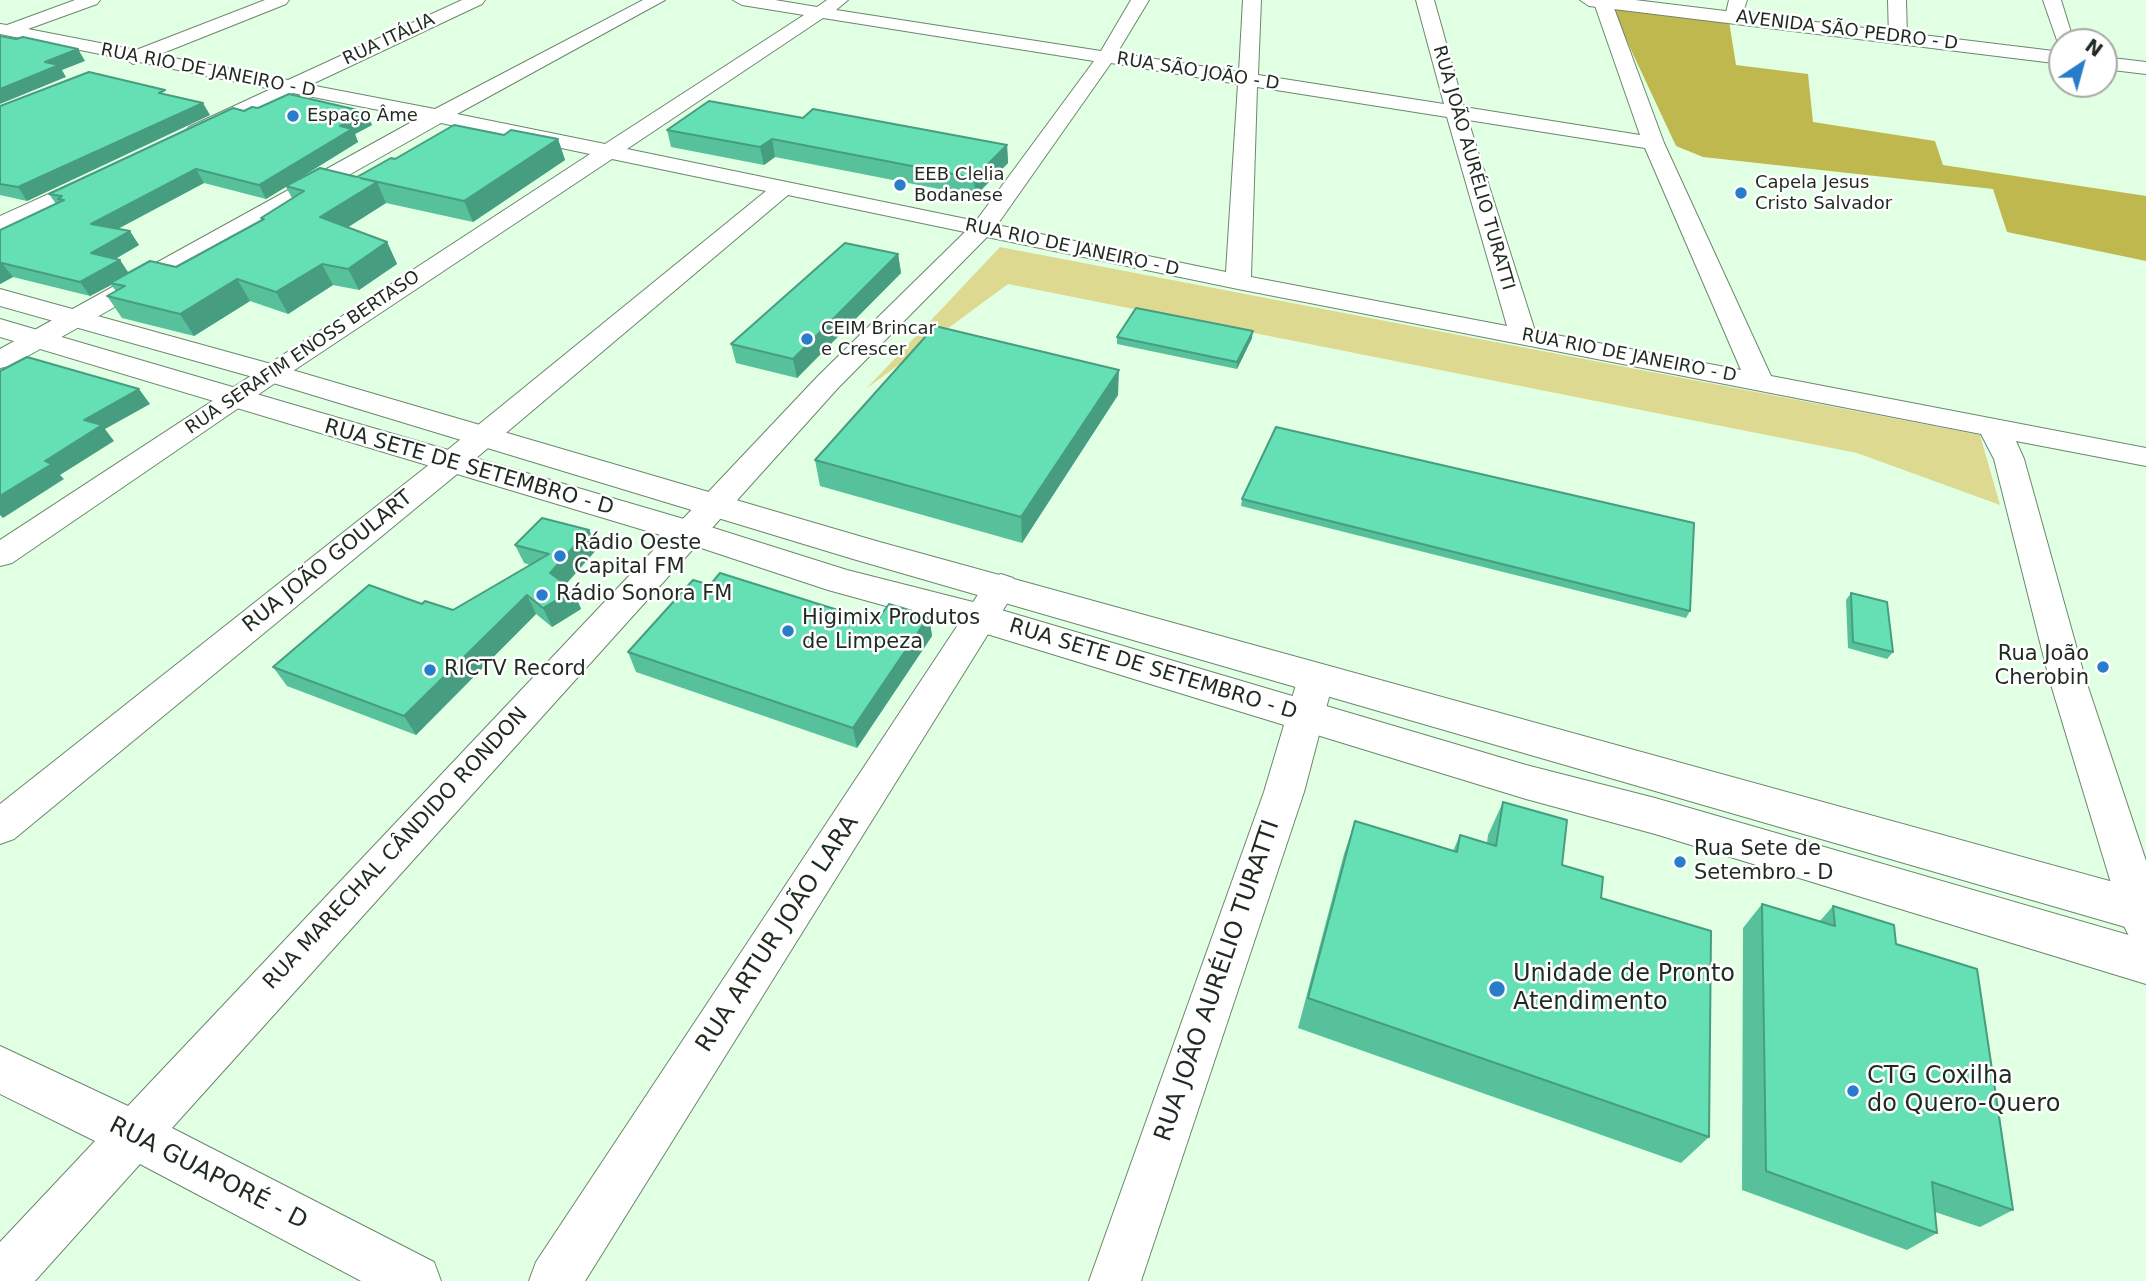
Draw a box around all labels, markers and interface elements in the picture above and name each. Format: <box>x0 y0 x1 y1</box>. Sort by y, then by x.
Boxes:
street label: AVENIDA SÃO PEDRO - D <box>1735 7 1959 55</box>
street label: RUA ITÁLIA <box>340 9 438 71</box>
north arrow <box>2048 28 2118 98</box>
text: N <box>2081 34 2107 61</box>
street label: RUA RIO DE JANEIRO - D <box>99 40 317 102</box>
street label: RUA JOÃO AURÉLIO TURATTI <box>1428 43 1518 293</box>
street label: RUA SÃO JOÃO - D <box>1115 48 1281 96</box>
place label: Espaço Âme <box>307 105 418 127</box>
marker: Espaço Âme <box>285 108 301 124</box>
place label: EEB Clelia Bodanese <box>914 164 1004 206</box>
place label: Capela Jesus Cristo Salvador <box>1755 172 1892 214</box>
marker: EEB Clelia Bodanese <box>892 177 908 193</box>
marker: Capela Jesus Cristo Salvador <box>1733 185 1749 201</box>
street label: RUA RIO DE JANEIRO - D <box>963 215 1181 281</box>
street label: RUA SERAFIM ENOSS BERTASO <box>182 266 424 440</box>
place label: CEIM Brincar e Crescer <box>821 318 936 360</box>
street label: RUA RIO DE JANEIRO - D <box>1520 325 1738 387</box>
marker: CEIM Brincar e Crescer <box>799 331 815 347</box>
street label: RUA SETE DE SETEMBRO - D <box>321 415 617 521</box>
street label: RUA JOÃO GOULART <box>238 486 418 638</box>
place label: Rádio Oeste Capital FM <box>574 531 701 581</box>
marker: Rádio Oeste Capital FM <box>552 548 568 564</box>
place label: Rádio Sonora FM <box>556 582 732 608</box>
marker: Rádio Sonora FM <box>534 587 550 603</box>
place label: Higimix Produtos de Limpeza <box>802 606 980 656</box>
street label: RUA SETE DE SETEMBRO - D <box>1006 614 1300 726</box>
marker: Higimix Produtos de Limpeza <box>780 623 796 639</box>
place label: Rua João Cherobin <box>1995 642 2089 692</box>
place label: RICTV Record <box>444 657 586 683</box>
marker: Rua João Cherobin <box>2095 659 2111 675</box>
marker: RICTV Record <box>422 662 438 678</box>
street label: RUA MARECHAL CÂNDIDO RONDON <box>258 703 534 995</box>
street label: RUA ARTUR JOÃO LARA <box>691 810 865 1058</box>
street label: RUA JOÃO AURÉLIO TURATTI <box>1149 817 1287 1145</box>
place label: Rua Sete de Setembro - D <box>1694 837 1833 887</box>
marker: Rua Sete de Setembro - D <box>1672 854 1688 870</box>
place label: Unidade de Pronto Atendimento <box>1513 961 1735 1017</box>
marker: Unidade de Pronto Atendimento <box>1487 979 1507 999</box>
place label: CTG Coxilha do Quero-Quero <box>1867 1063 2060 1119</box>
marker: CTG Coxilha do Quero-Quero <box>1845 1083 1861 1099</box>
street label: RUA GUAPORÉ - D <box>104 1112 312 1236</box>

